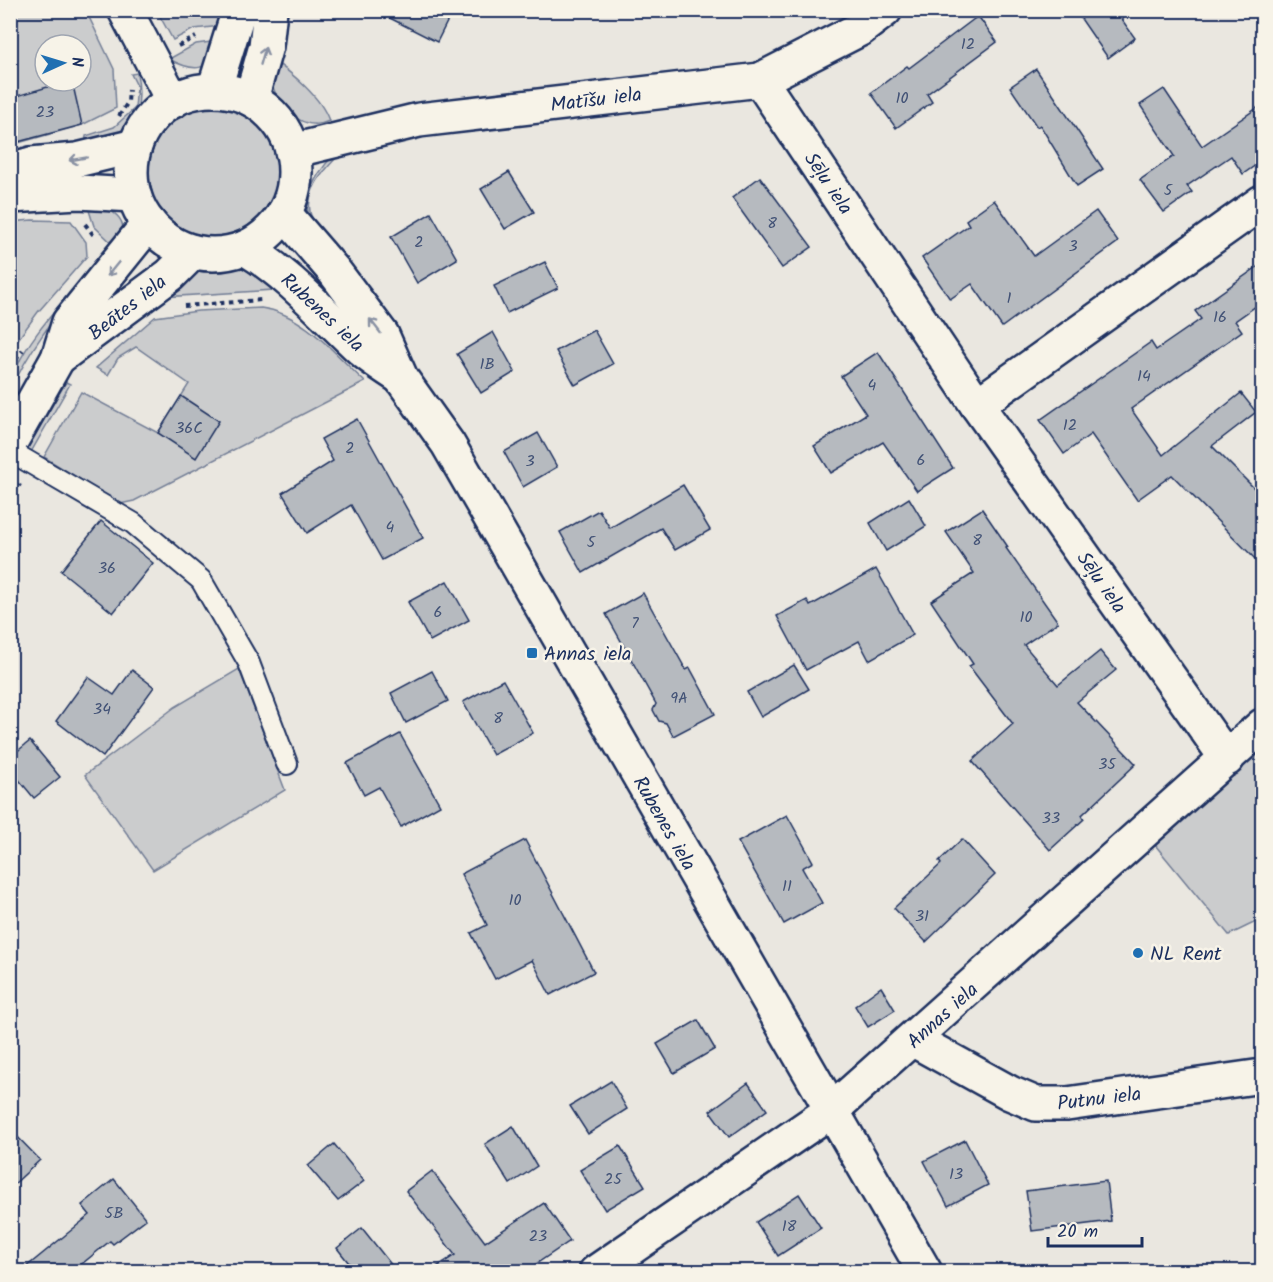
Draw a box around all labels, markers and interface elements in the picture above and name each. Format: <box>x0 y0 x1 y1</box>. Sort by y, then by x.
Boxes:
house number: 12 <box>961 32 975 57</box>
north arrow <box>33 33 93 93</box>
one-way arrow <box>258 46 270 65</box>
text: N <box>64 56 89 68</box>
street label: Matīšu iela <box>549 80 644 122</box>
house number: 10 <box>895 86 909 111</box>
house number: 23 <box>36 100 54 125</box>
street label: Sēļu iela <box>795 146 860 222</box>
one-way arrow <box>69 154 88 165</box>
house number: 5 <box>1164 178 1174 203</box>
house number: 8 <box>767 211 777 236</box>
house number: 2 <box>414 230 424 255</box>
house number: 3 <box>1068 234 1078 259</box>
one-way arrow <box>106 261 120 276</box>
street label: Rubenes iela <box>272 266 371 361</box>
street label: Beātes iela <box>82 267 175 350</box>
house number: 1 <box>1006 286 1012 311</box>
house number: 16 <box>1213 305 1227 330</box>
one-way arrow <box>368 318 381 334</box>
house number: 1B <box>479 352 495 377</box>
house number: 14 <box>1137 364 1151 389</box>
house number: 4 <box>868 373 877 398</box>
house number: 12 <box>1063 413 1077 438</box>
house number: 36C <box>175 416 203 441</box>
house number: 2 <box>345 436 355 461</box>
house number: 6 <box>917 448 925 473</box>
house number: 3 <box>525 449 535 474</box>
house number: 4 <box>386 515 395 540</box>
house number: 8 <box>972 528 982 553</box>
house number: 5 <box>587 530 597 555</box>
street label: Sēļu iela <box>1067 545 1133 621</box>
house number: 36 <box>98 556 116 581</box>
house number: 6 <box>434 600 442 625</box>
house number: 10 <box>1019 605 1033 630</box>
house number: 7 <box>631 611 639 636</box>
place label: Annas iela <box>544 639 631 671</box>
marker: Annas iela <box>525 646 539 660</box>
house number: 9A <box>670 686 688 711</box>
house number: 34 <box>93 697 111 722</box>
house number: 8 <box>493 706 503 731</box>
house number: 35 <box>1098 752 1117 777</box>
street label: Rubenes iela <box>623 771 703 877</box>
house number: 33 <box>1042 806 1060 831</box>
house number: 11 <box>782 874 792 899</box>
house number: 10 <box>508 888 522 913</box>
house number: 31 <box>915 904 929 929</box>
place label: NL Rent <box>1150 939 1222 971</box>
marker: NL Rent <box>1131 946 1145 960</box>
street label: Annas iela <box>900 975 987 1058</box>
street label: Putnu iela <box>1055 1079 1143 1121</box>
house number: 13 <box>949 1162 963 1187</box>
house number: 25 <box>604 1167 623 1192</box>
house number: 5B <box>105 1201 123 1226</box>
scale bar <box>1048 1210 1142 1248</box>
house number: 18 <box>782 1214 797 1239</box>
text: 20 m <box>1057 1218 1098 1247</box>
house number: 23 <box>529 1224 547 1249</box>

